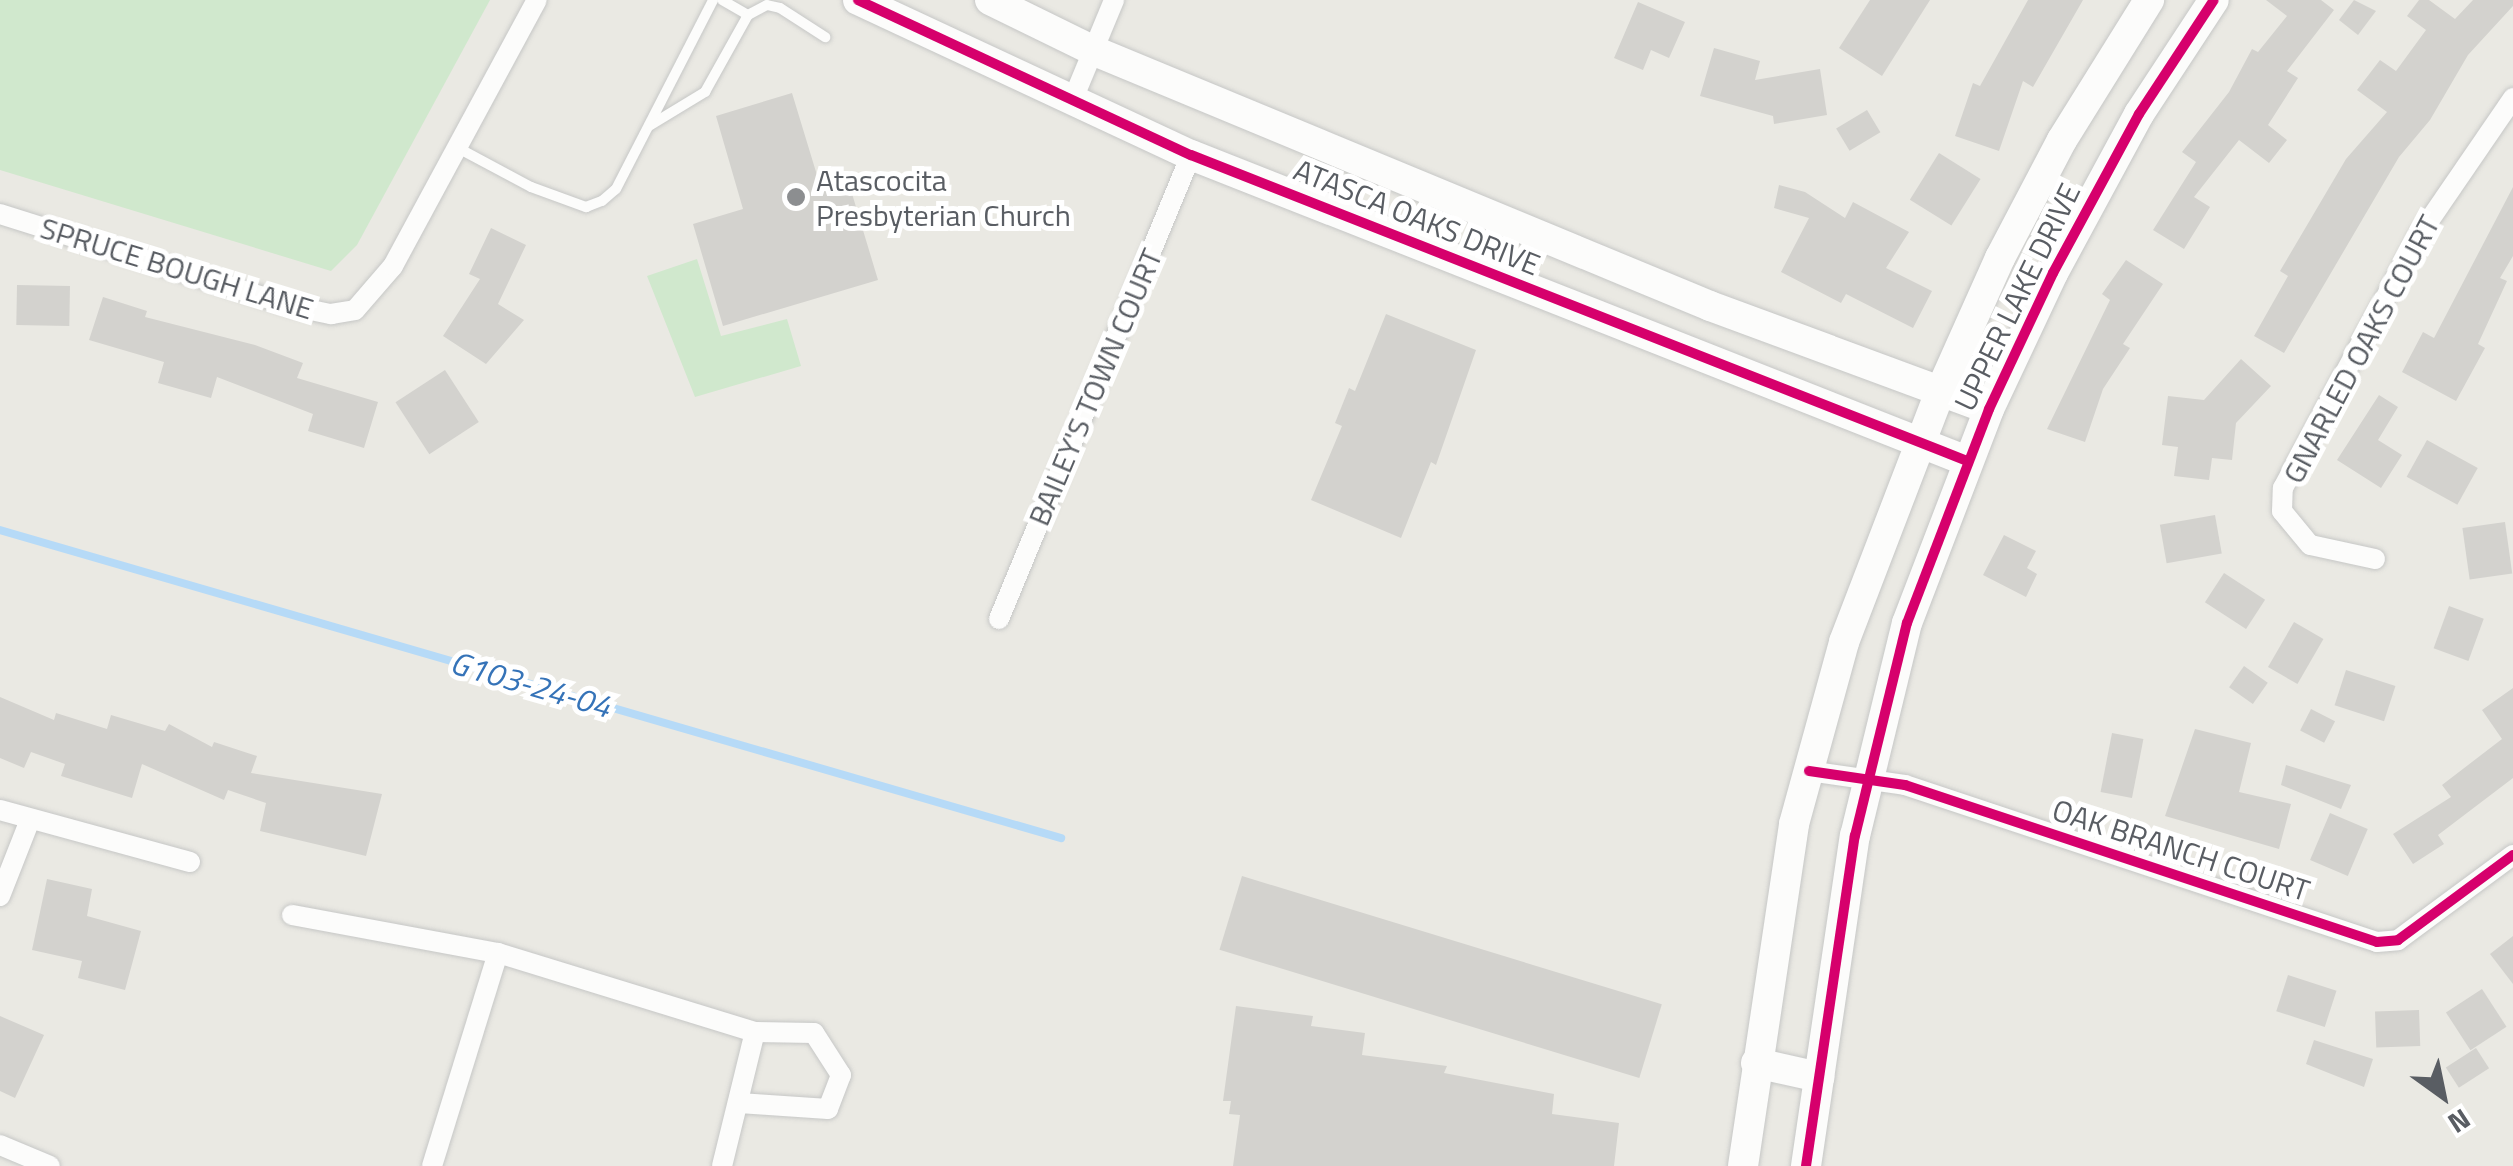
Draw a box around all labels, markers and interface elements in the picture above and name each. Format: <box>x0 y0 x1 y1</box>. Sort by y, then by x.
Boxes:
street label: ATASCA OAKS DRIVE <box>1289 151 1545 283</box>
place label: Atascocita Presbyterian Church <box>816 162 1071 232</box>
street label: UPPER LAKE DRIVE <box>1946 178 2088 416</box>
marker: Atascocita Presbyterian Church <box>785 186 807 208</box>
street label: SPRUCE BOUGH LANE <box>36 209 318 327</box>
street label: GNARLED OAKS COURT <box>2275 209 2447 489</box>
street label: BAILEY'S TOWN COURT <box>1020 243 1170 531</box>
water label: G103-24-04 <box>446 643 616 725</box>
street label: OAK BRANCH COURT <box>2048 791 2314 909</box>
north arrow <box>2393 1046 2493 1146</box>
text: N <box>2440 1098 2479 1145</box>

